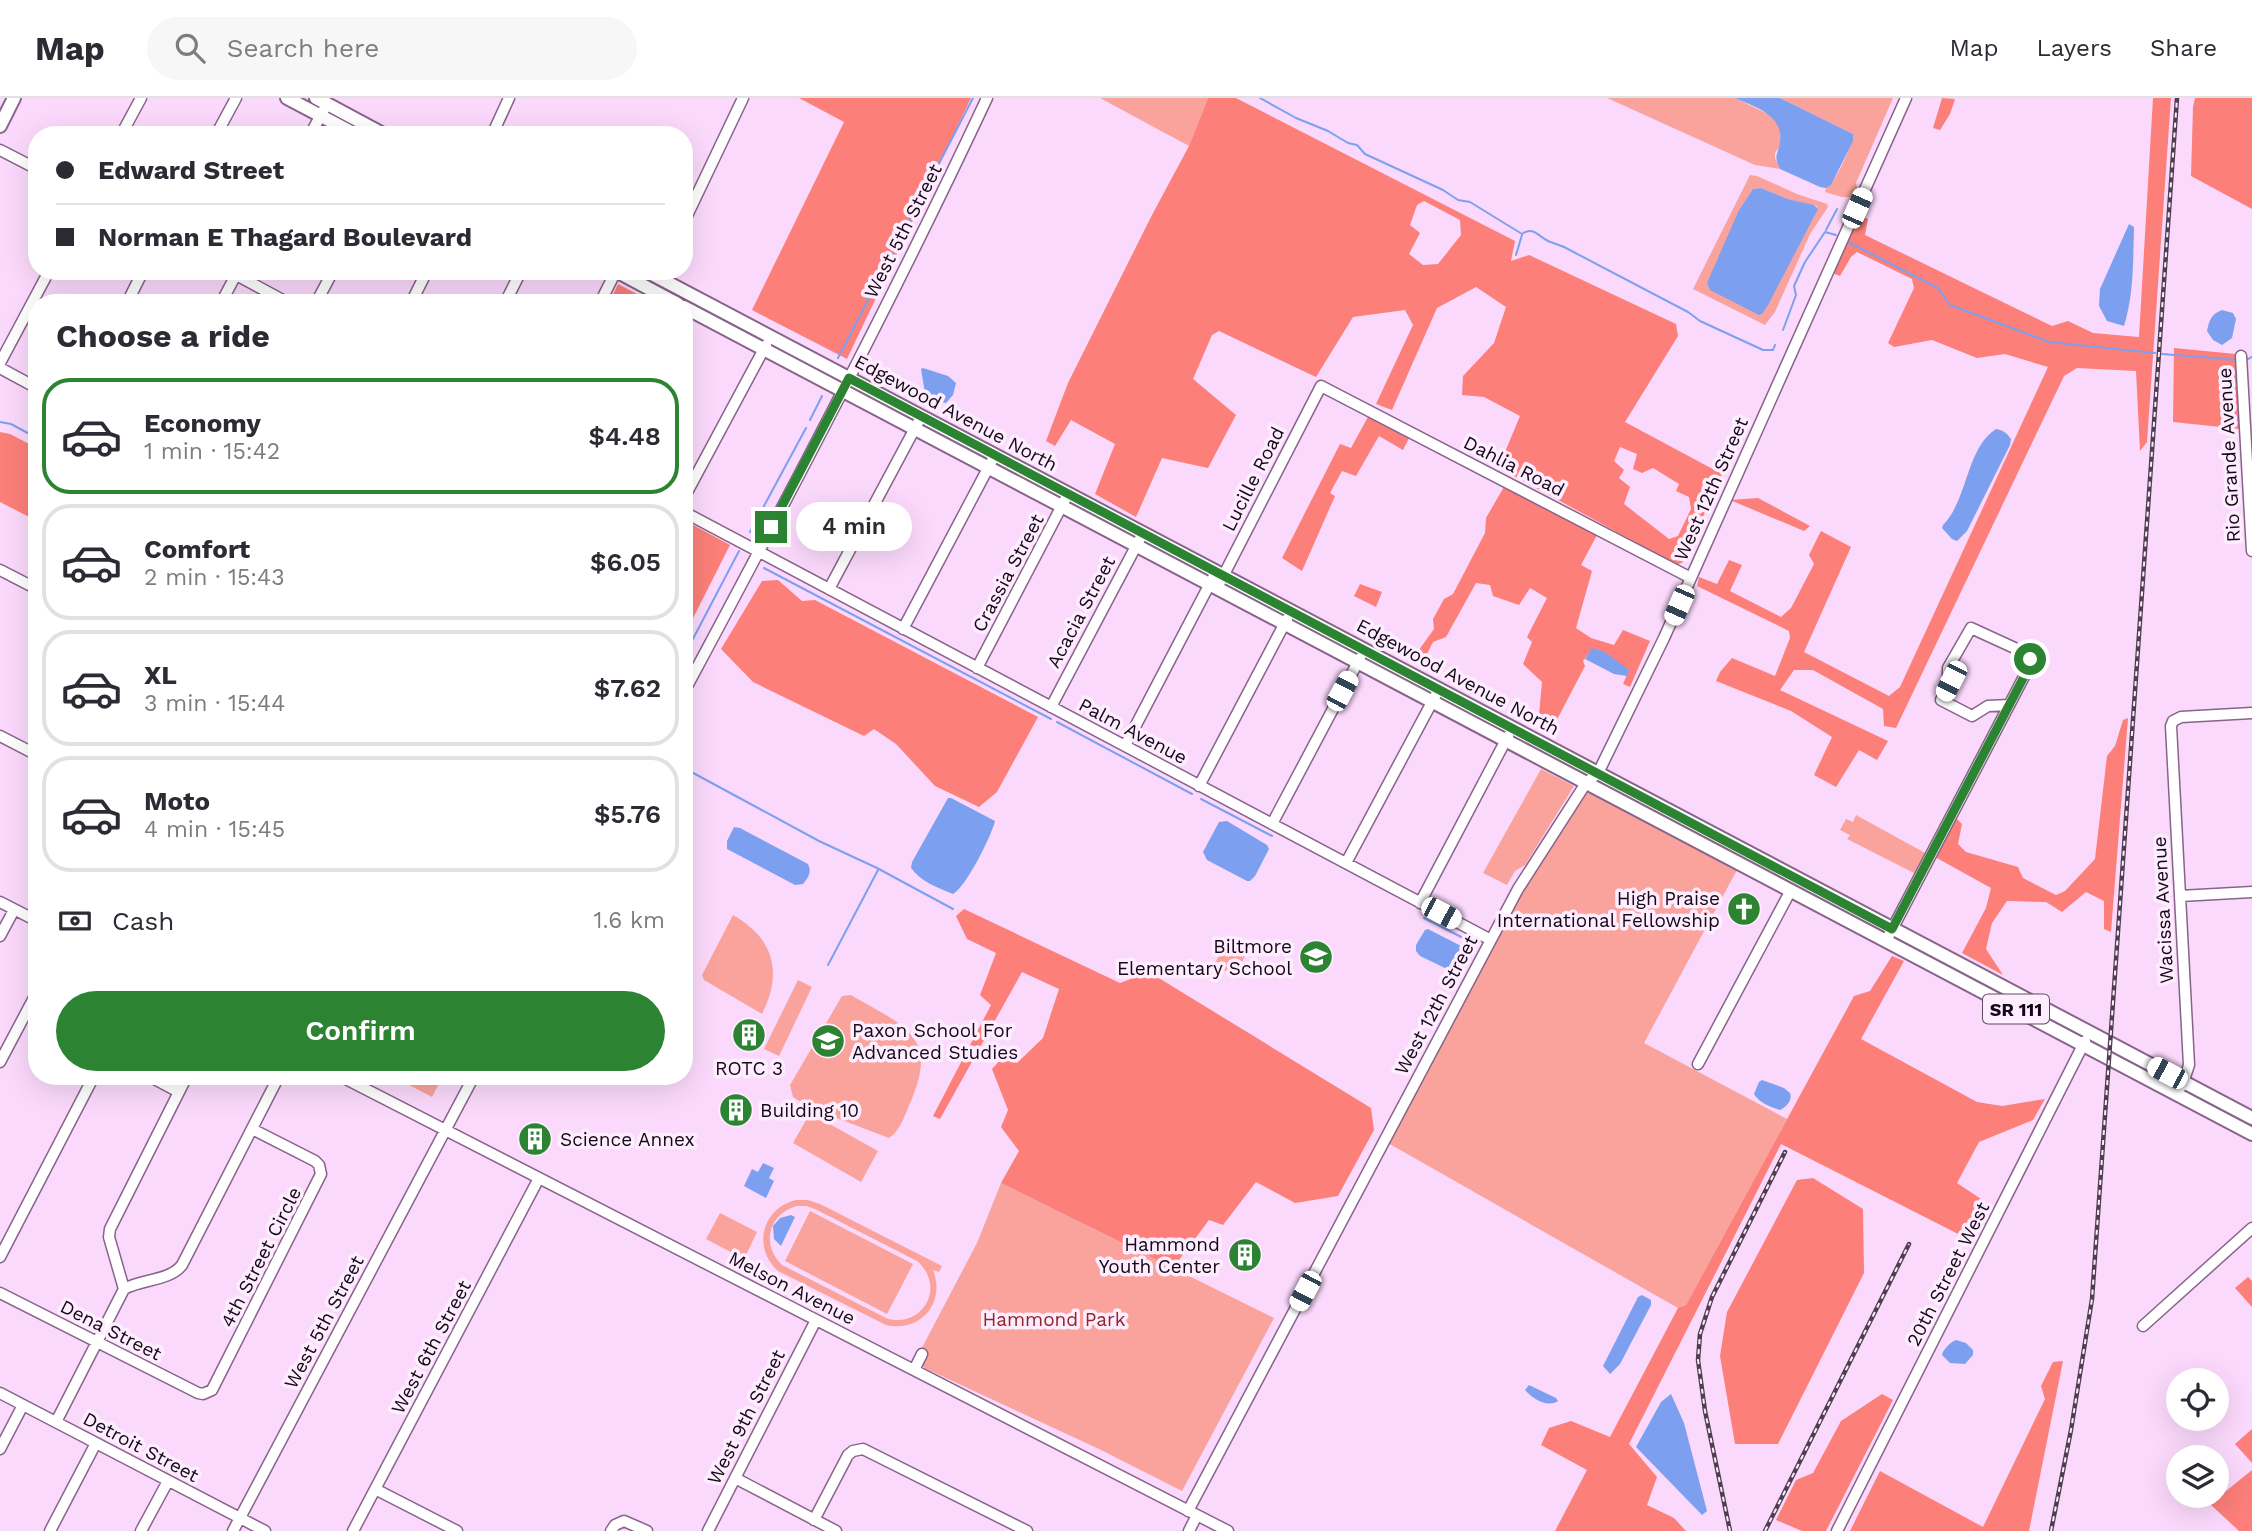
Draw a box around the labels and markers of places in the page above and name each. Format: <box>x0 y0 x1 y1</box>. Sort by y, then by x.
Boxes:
place label: High Praise International Fellowship <box>1497 887 1720 932</box>
church icon: High Praise International Fellowship <box>1725 890 1763 928</box>
place label: Biltmore Elementary School <box>1117 935 1292 980</box>
school or university icon: Biltmore Elementary School <box>1297 938 1335 976</box>
building icon: ROTC 3 <box>730 1016 768 1054</box>
place label: Paxon School For Advanced Studies <box>852 1019 1018 1064</box>
school or university icon: Paxon School For Advanced Studies <box>809 1022 847 1060</box>
place label: ROTC 3 <box>715 1057 783 1080</box>
building icon: Building 10 <box>717 1091 755 1129</box>
place label: Building 10 <box>760 1099 859 1122</box>
building icon: Science Annex <box>516 1120 554 1158</box>
place label: Science Annex <box>560 1128 695 1151</box>
place label: Hammond Youth Center <box>1099 1233 1220 1278</box>
building icon: Hammond Youth Center <box>1226 1236 1264 1274</box>

